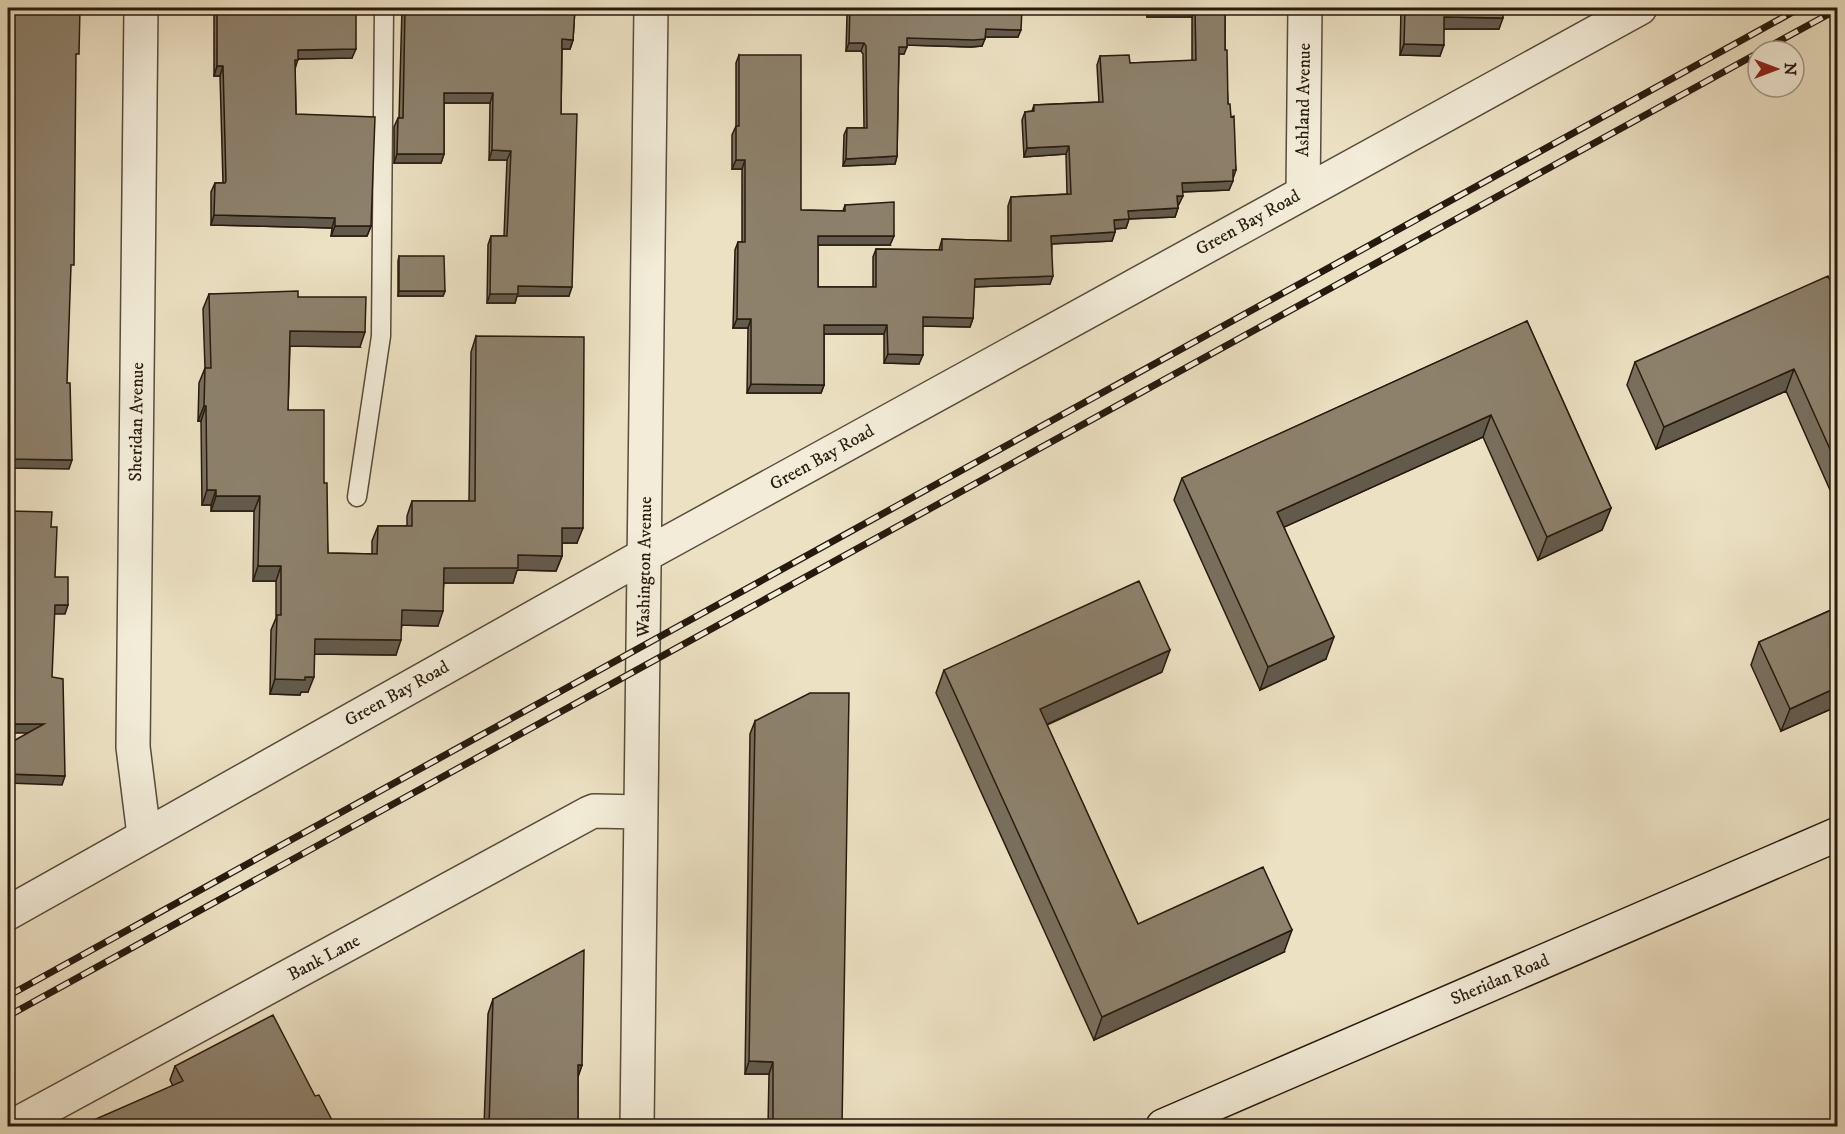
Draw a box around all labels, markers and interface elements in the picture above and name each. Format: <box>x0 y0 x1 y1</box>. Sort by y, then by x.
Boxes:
north arrow <box>1746 39 1806 99</box>
street label: Ashland Avenue <box>1292 43 1316 157</box>
text: N <box>1780 62 1800 76</box>
street label: Green Bay Road <box>1192 185 1304 261</box>
street label: Sheridan Avenue <box>125 362 149 482</box>
street label: Green Bay Road <box>766 420 878 496</box>
street label: Washington Avenue <box>633 496 657 639</box>
street label: Green Bay Road <box>341 656 453 732</box>
street label: Bank Lane <box>284 930 364 986</box>
street label: Sheridan Road <box>1447 949 1553 1011</box>

